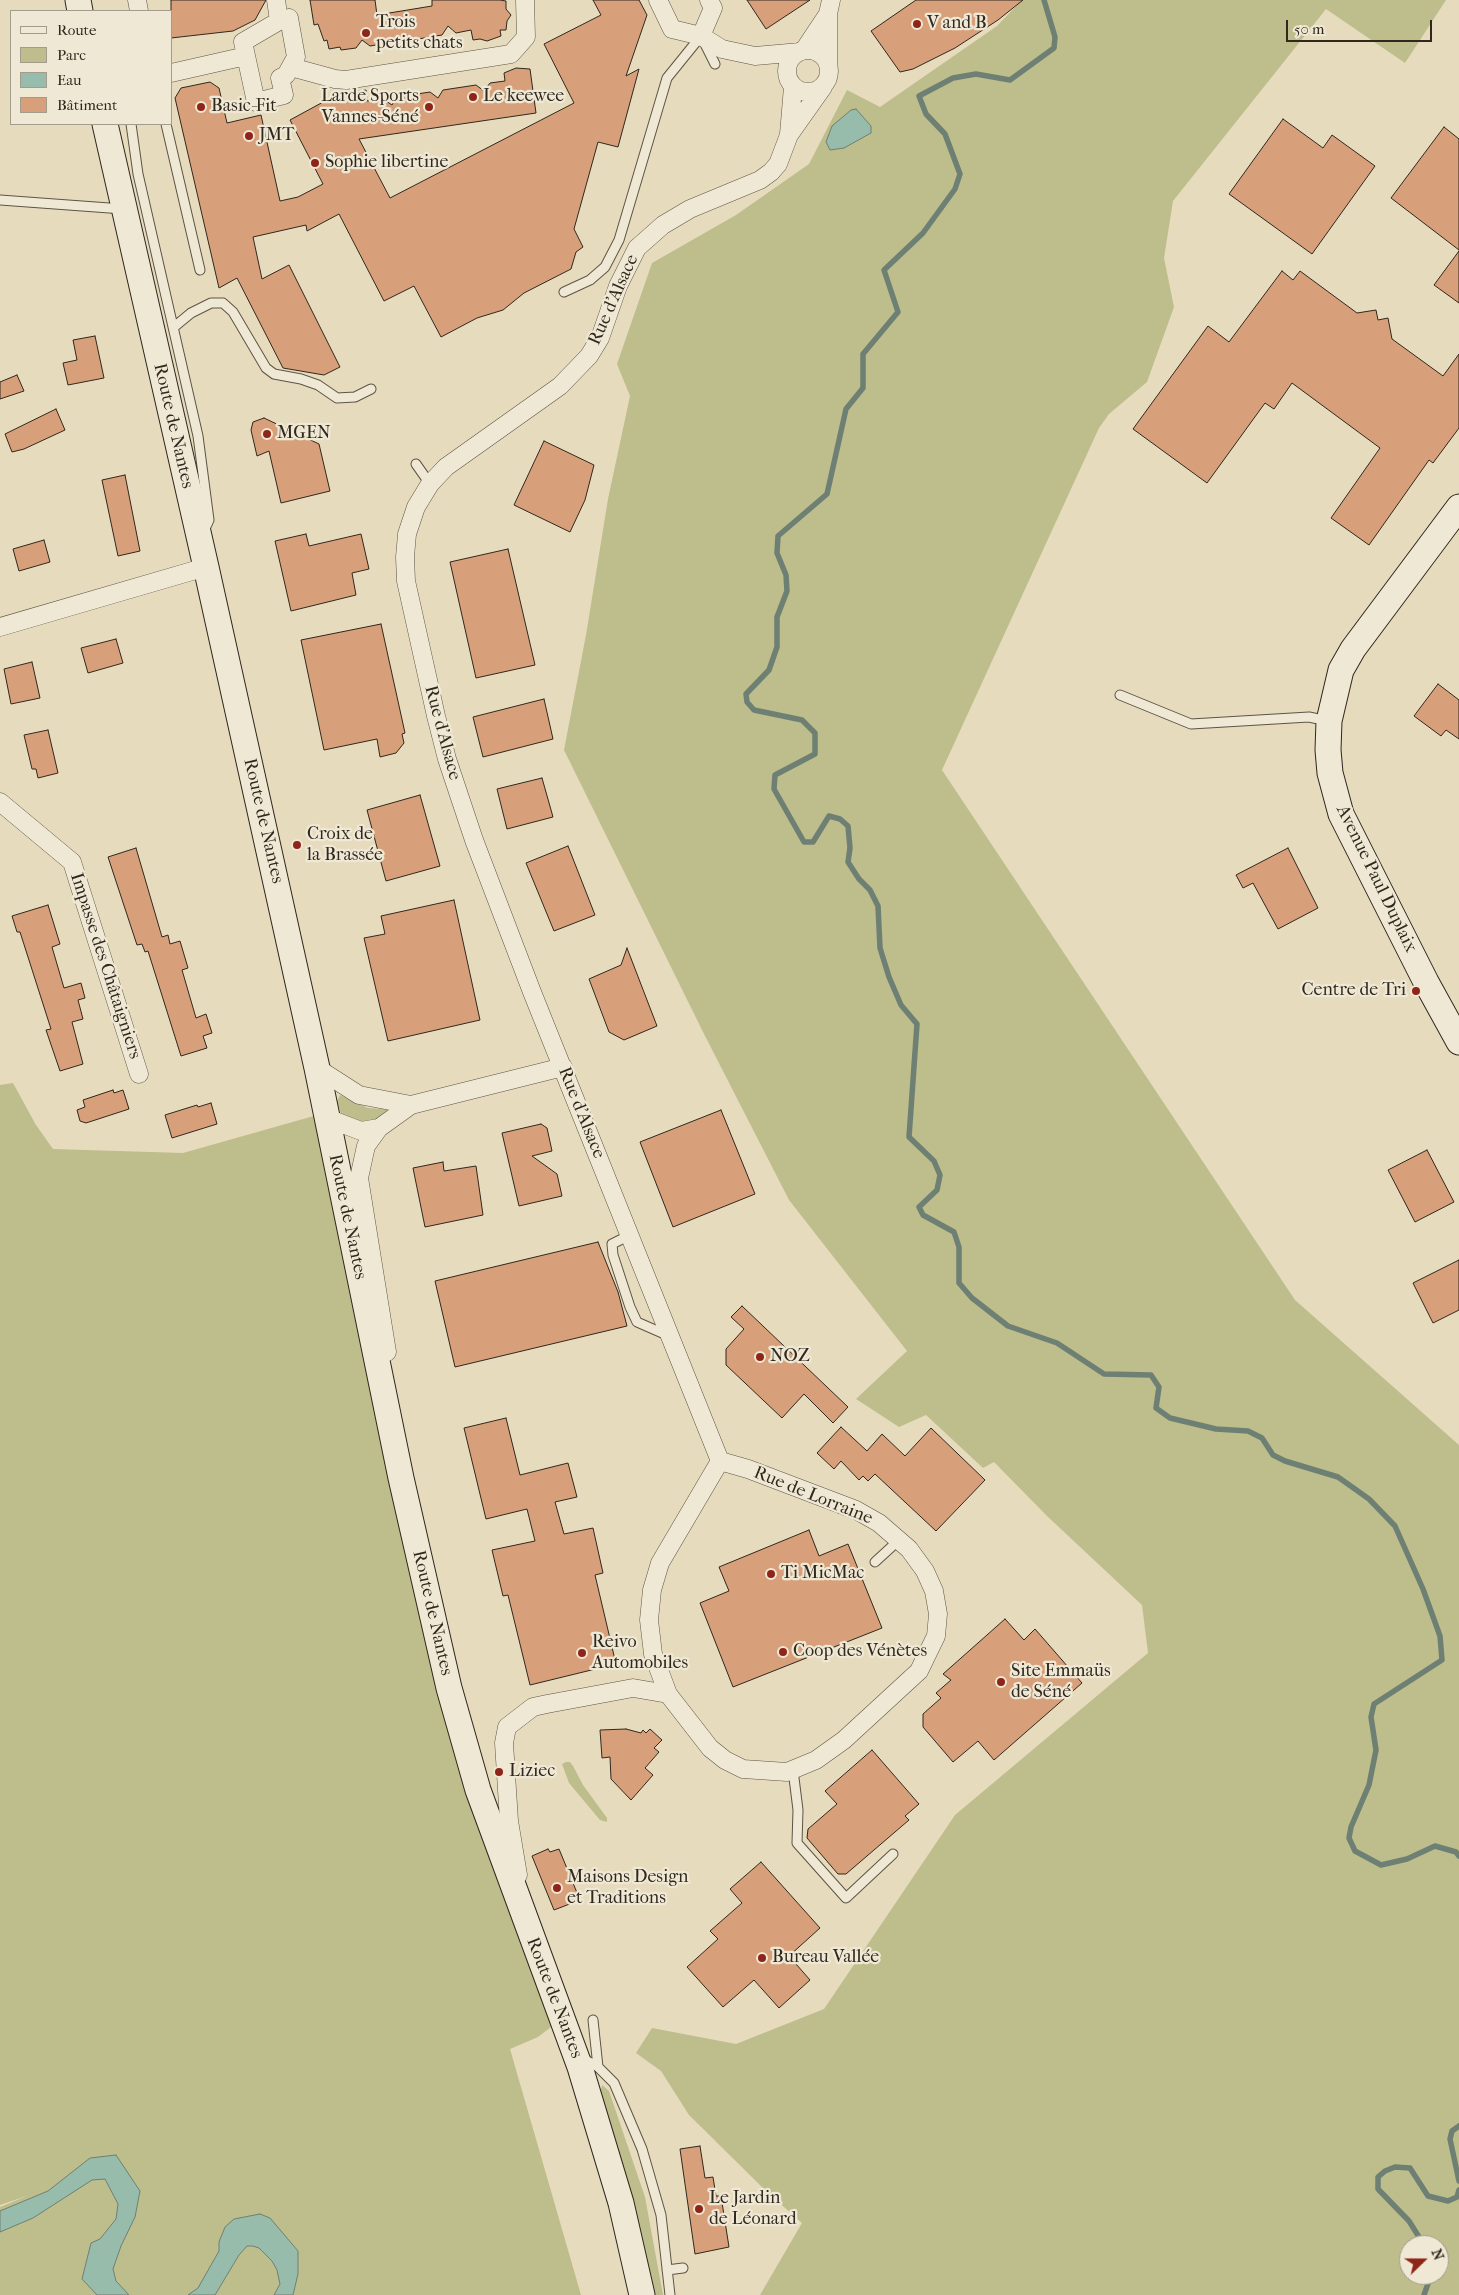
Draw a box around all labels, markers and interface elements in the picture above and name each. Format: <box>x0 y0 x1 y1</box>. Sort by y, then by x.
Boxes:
legend <box>10 10 172 125</box>
scale bar <box>1289 10 1435 42</box>
place label: Trois petits chats <box>376 12 463 54</box>
place label: V and B <box>927 13 987 35</box>
marker: V and B <box>911 18 923 30</box>
text: 50 m <box>1294 20 1324 38</box>
text: Route <box>57 21 96 39</box>
marker: Trois petits chats <box>360 27 372 39</box>
text: Parc <box>57 46 86 64</box>
text: Eau <box>57 71 82 89</box>
place label: Larde Sports Vannes-Séné <box>321 86 419 128</box>
place label: Le keewee <box>483 86 564 108</box>
marker: Le keewee <box>467 91 479 103</box>
text: Bâtiment <box>57 96 117 114</box>
place label: Basic-Fit <box>211 96 277 118</box>
marker: Basic-Fit <box>195 101 207 113</box>
marker: Larde Sports Vannes-Séné <box>423 101 435 113</box>
place label: JMT <box>259 125 294 147</box>
marker: JMT <box>243 130 255 142</box>
place label: Sophie libertine <box>325 152 448 174</box>
marker: Sophie libertine <box>309 157 321 169</box>
street label: Rue d'Alsace <box>584 251 644 349</box>
street label: Route de Nantes <box>148 361 198 491</box>
place label: MGEN <box>277 423 331 445</box>
marker: MGEN <box>261 428 273 440</box>
street label: Rue d'Alsace <box>419 683 465 783</box>
street label: Route de Nantes <box>238 756 288 886</box>
street label: Avenue Paul Duplaix <box>1331 802 1421 956</box>
place label: Croix de la Brassée <box>307 824 383 866</box>
marker: Croix de la Brassée <box>291 839 303 851</box>
street label: Impasse des Châtaigniers <box>65 870 145 1062</box>
place label: Centre de Tri <box>1301 980 1406 1002</box>
marker: Centre de Tri <box>1410 985 1422 997</box>
street label: Rue d'Alsace <box>553 1064 609 1162</box>
street label: Route de Nantes <box>323 1152 371 1282</box>
place label: NOZ <box>770 1346 810 1368</box>
marker: NOZ <box>754 1351 766 1363</box>
street label: Rue de Lorraine <box>750 1462 876 1530</box>
street label: Route de Nantes <box>407 1548 457 1678</box>
place label: Ti MicMac <box>781 1563 864 1585</box>
marker: Ti MicMac <box>765 1568 777 1580</box>
place label: Reivo Automobiles <box>592 1632 688 1675</box>
place label: Coop des Vénètes <box>793 1641 927 1663</box>
marker: Coop des Vénètes <box>777 1646 789 1658</box>
marker: Reivo Automobiles <box>576 1647 588 1659</box>
place label: Site Emmaüs de Séné <box>1011 1661 1111 1704</box>
marker: Site Emmaüs de Séné <box>995 1676 1007 1688</box>
place label: Liziec <box>509 1761 555 1783</box>
marker: Liziec <box>493 1766 505 1778</box>
place label: Maisons Design et Traditions <box>567 1867 688 1910</box>
marker: Maisons Design et Traditions <box>551 1882 563 1894</box>
street label: Route de Nantes <box>521 1935 587 2061</box>
place label: Bureau Vallée <box>772 1947 879 1969</box>
marker: Bureau Vallée <box>756 1952 768 1964</box>
place label: Le Jardin de Léonard <box>709 2188 796 2230</box>
marker: Le Jardin de Léonard <box>693 2203 705 2215</box>
north arrow <box>1399 2235 1449 2285</box>
text: N <box>1428 2246 1447 2263</box>

